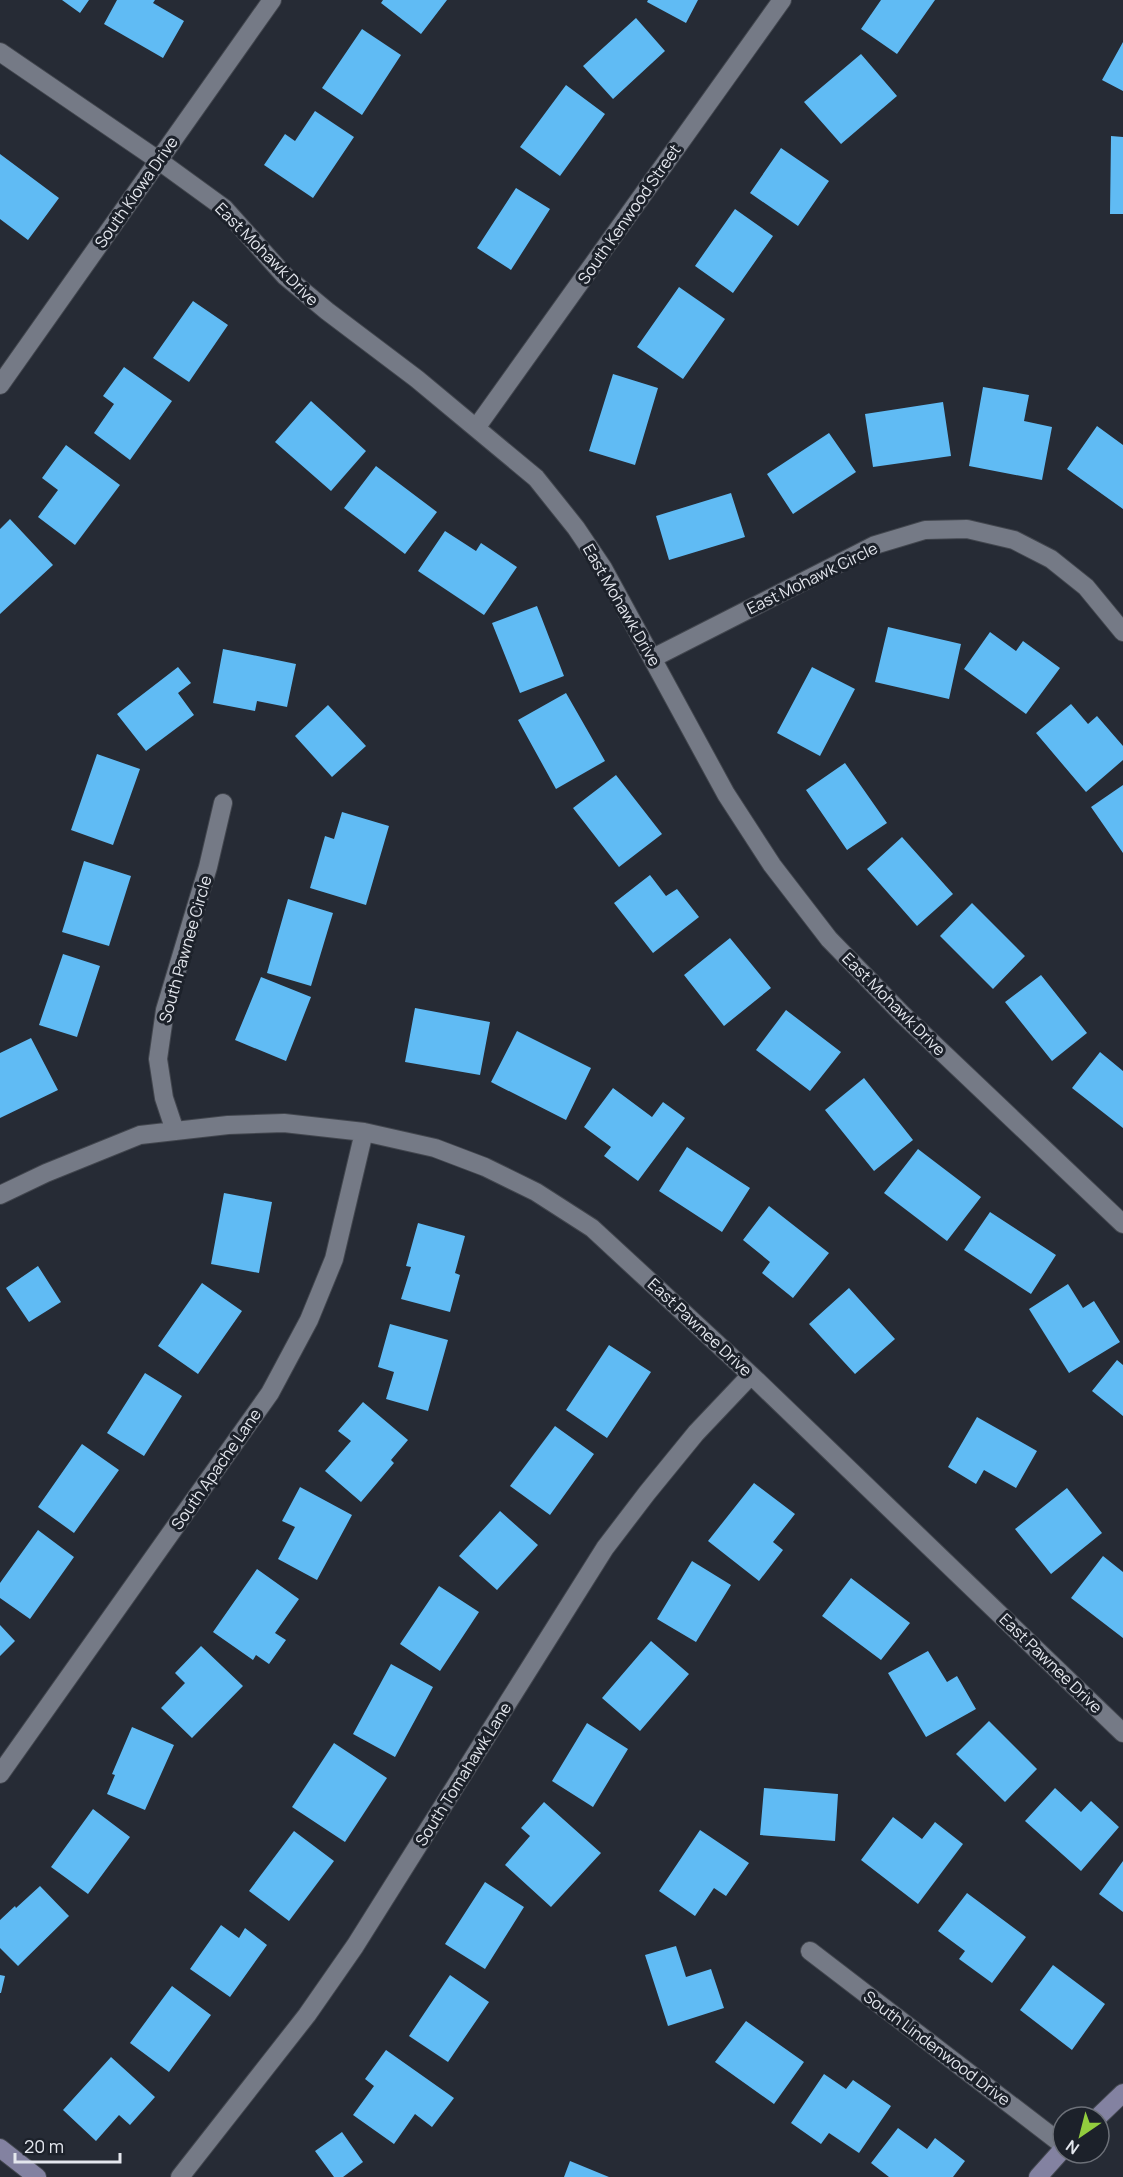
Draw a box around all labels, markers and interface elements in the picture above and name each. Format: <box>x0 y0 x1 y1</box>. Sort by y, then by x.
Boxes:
street label: South Kiowa Drive <box>89 132 183 252</box>
street label: South Kenwood Street <box>572 140 686 288</box>
street label: East Mohawk Drive <box>210 197 324 311</box>
street label: East Mohawk Circle <box>743 537 881 619</box>
street label: East Mohawk Drive <box>578 540 666 670</box>
street label: South Pawnee Circle <box>153 873 217 1025</box>
street label: East Mohawk Drive <box>837 947 951 1061</box>
street label: East Pawnee Drive <box>643 1273 757 1381</box>
street label: South Apache Lane <box>166 1404 266 1534</box>
street label: East Pawnee Drive <box>995 1608 1107 1718</box>
street label: South Tomahawk Lane <box>410 1698 516 1850</box>
street label: South Lindenwood Drive <box>859 1986 1015 2110</box>
north arrow <box>1051 2105 1111 2165</box>
scale bar <box>15 2126 120 2164</box>
text: 20 m <box>24 2134 64 2158</box>
text: N <box>1061 2135 1083 2160</box>

